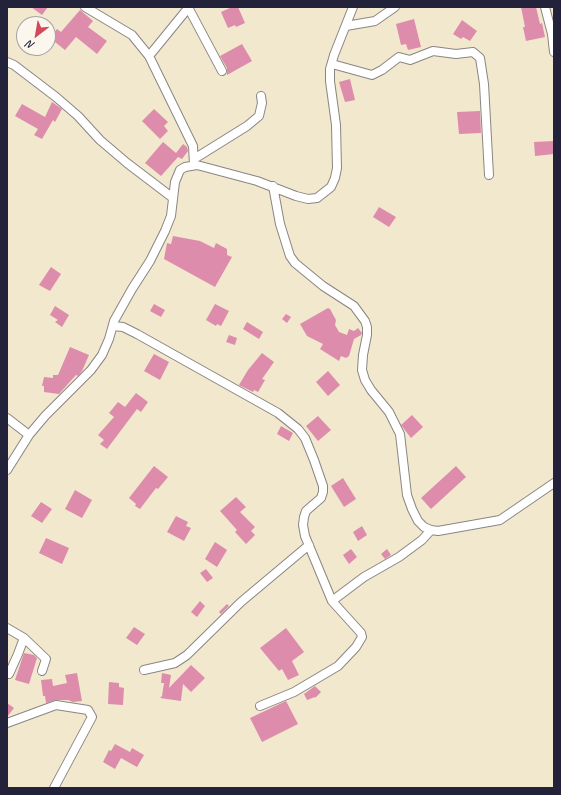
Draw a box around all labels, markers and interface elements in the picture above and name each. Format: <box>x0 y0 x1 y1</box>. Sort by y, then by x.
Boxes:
north arrow <box>16 16 56 56</box>
text: N <box>24 38 37 53</box>

